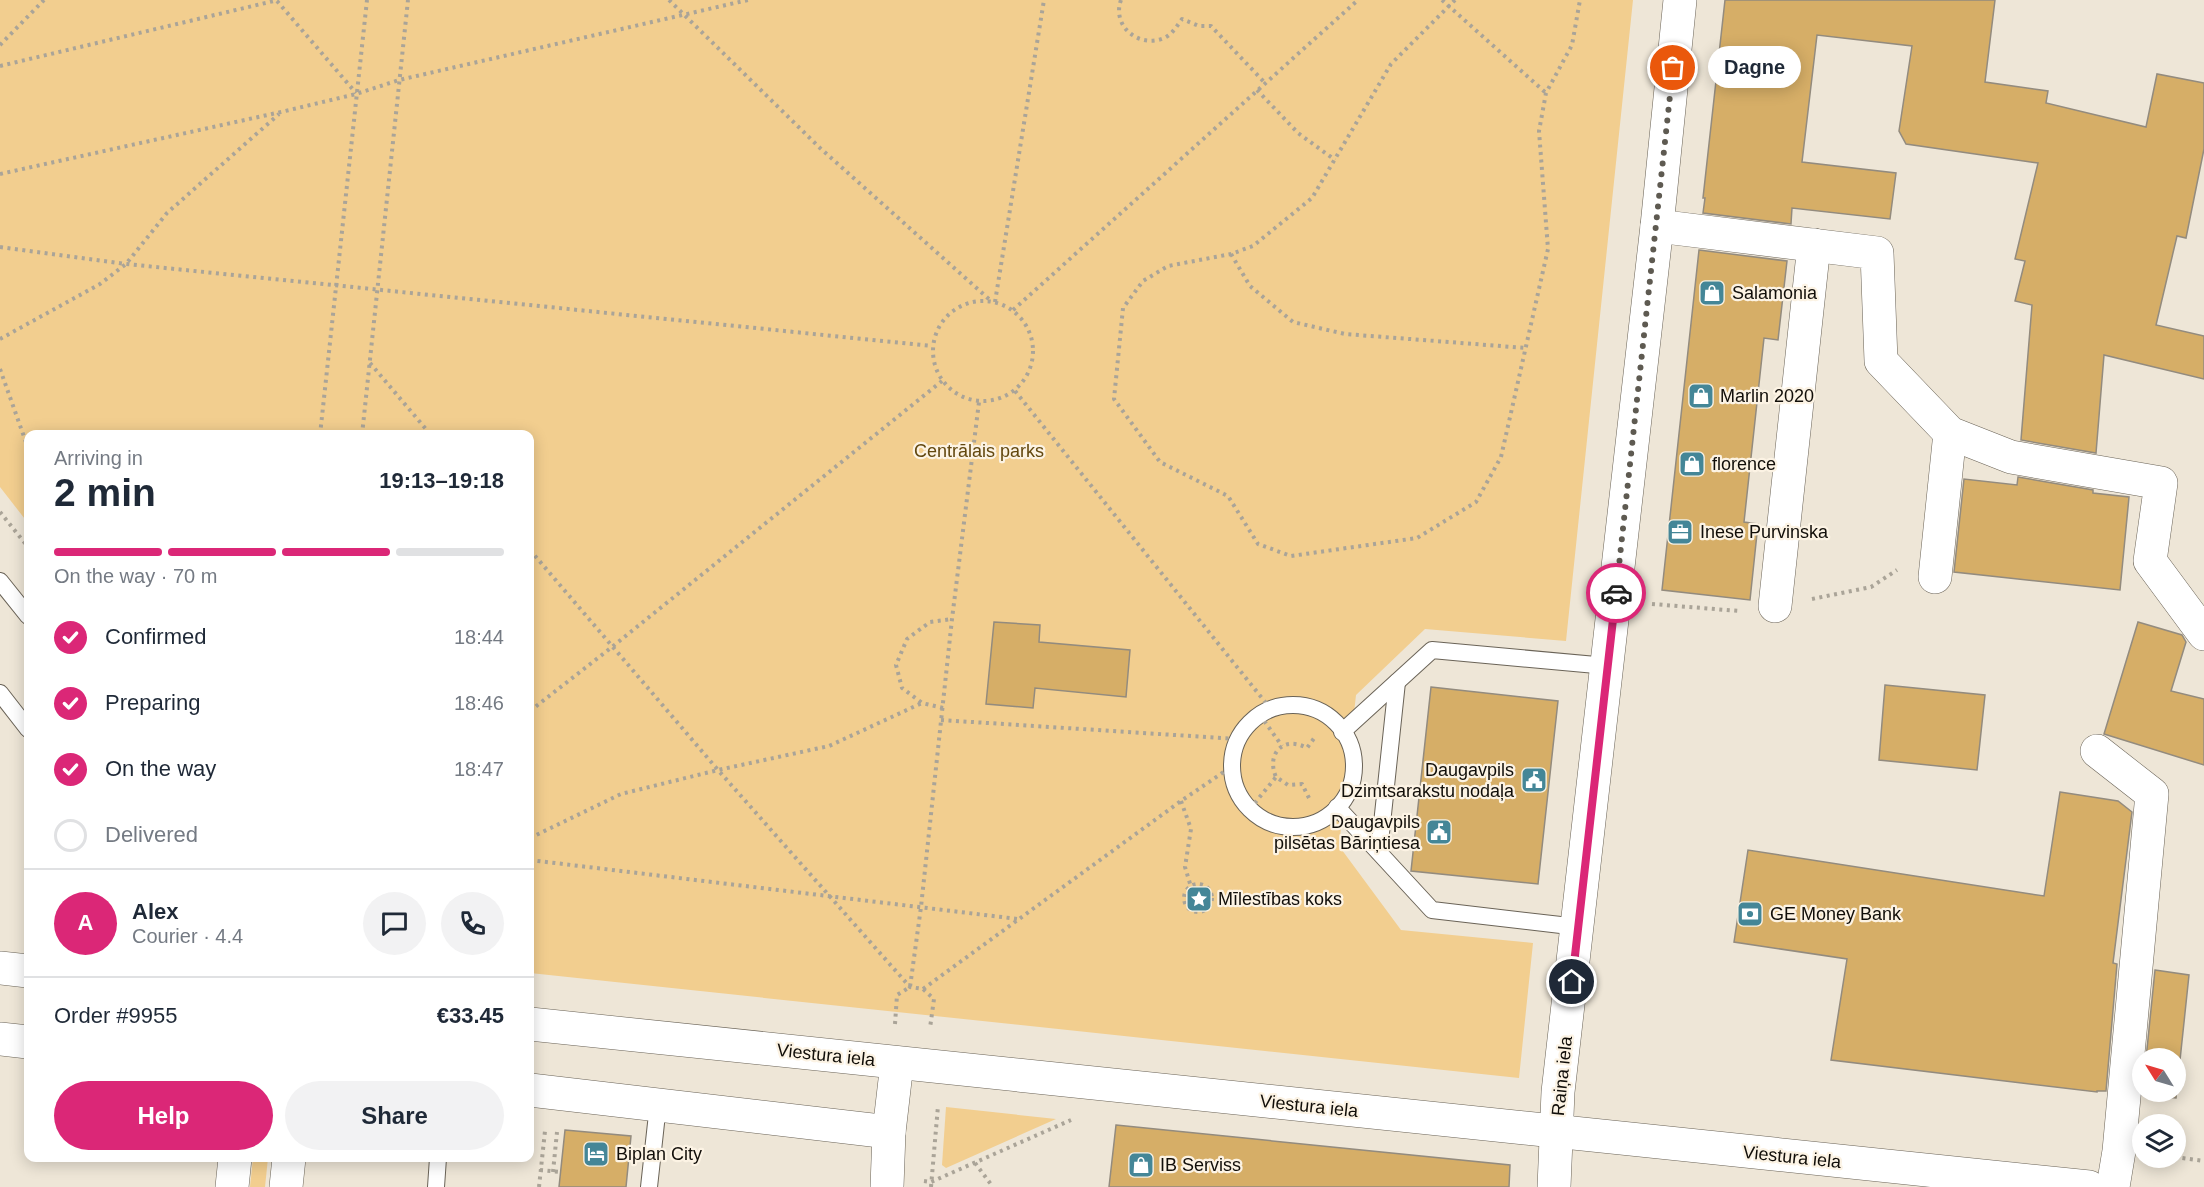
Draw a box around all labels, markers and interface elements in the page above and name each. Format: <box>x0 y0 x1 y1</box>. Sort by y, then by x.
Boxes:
pin <box>1647 42 1698 93</box>
callout: Dagne <box>1709 47 1802 89</box>
icon: bag <box>1656 51 1689 84</box>
text: Dagne <box>1724 56 1785 78</box>
shop icon: Salamonia <box>1697 278 1727 308</box>
place label: Salamonia <box>1732 283 1818 303</box>
shop icon: Marlin 2020 <box>1686 381 1716 411</box>
place label: Marlin 2020 <box>1720 386 1814 406</box>
park label: Centrālais parks <box>914 441 1044 461</box>
text: Arriving in <box>54 447 143 469</box>
shop icon: florence <box>1677 449 1707 479</box>
place label: florence <box>1712 454 1776 474</box>
text: 19:13–19:18 <box>379 468 504 493</box>
text: 2 min <box>54 471 156 514</box>
office icon: Inese Purvinska <box>1665 517 1695 547</box>
place label: Inese Purvinska <box>1700 522 1829 542</box>
courier <box>1586 563 1646 623</box>
text: On the way · 70 m <box>54 565 217 587</box>
icon: car <box>1600 577 1633 610</box>
icon: check <box>54 621 87 654</box>
text: Confirmed <box>105 624 206 649</box>
text: 18:44 <box>454 626 504 648</box>
icon: check <box>54 687 87 720</box>
text: Preparing <box>105 690 200 715</box>
text: 18:46 <box>454 692 504 714</box>
icon: check <box>54 753 87 786</box>
text: On the way <box>105 756 216 781</box>
text: 18:47 <box>454 758 504 780</box>
place label: Daugavpils Dzimtsarakstu nodaļa <box>1341 760 1515 801</box>
public building icon: Daugavpils Dzimtsarakstu nodaļa <box>1519 765 1549 795</box>
place label: Daugavpils pilsētas Bāriņtiesa <box>1274 812 1421 853</box>
public building icon: Daugavpils pilsētas Bāriņtiesa <box>1424 817 1454 847</box>
text: Delivered <box>105 822 198 847</box>
place icon: Mīlestības koks <box>1184 884 1214 914</box>
place label: Mīlestības koks <box>1218 889 1342 909</box>
button: chat <box>363 892 426 955</box>
button: phone <box>441 892 504 955</box>
text: Alex <box>132 899 178 924</box>
bank icon: GE Money Bank <box>1735 899 1765 929</box>
place label: GE Money Bank <box>1770 904 1902 924</box>
text: A <box>78 910 93 935</box>
text: Courier · 4.4 <box>132 925 243 947</box>
pin <box>1546 956 1597 1007</box>
icon: home <box>1555 965 1588 998</box>
text: Order #9955 <box>54 1003 178 1028</box>
text: €33.45 <box>437 1003 504 1028</box>
street label: Raiņa iela <box>1548 1034 1576 1117</box>
street label: Viestura iela <box>776 1040 877 1070</box>
north arrow <box>2132 1048 2186 1102</box>
map controls <box>2132 1048 2186 1168</box>
button: Help <box>54 1081 273 1150</box>
button: Share <box>285 1081 504 1150</box>
street label: Viestura iela <box>1259 1091 1360 1121</box>
button: layers <box>2132 1114 2186 1168</box>
hotel icon: Biplan City <box>581 1139 611 1169</box>
street label: Viestura iela <box>1742 1142 1843 1172</box>
place label: Biplan City <box>616 1144 702 1164</box>
shop icon: IB Serviss <box>1126 1150 1156 1180</box>
place label: IB Serviss <box>1160 1155 1241 1175</box>

